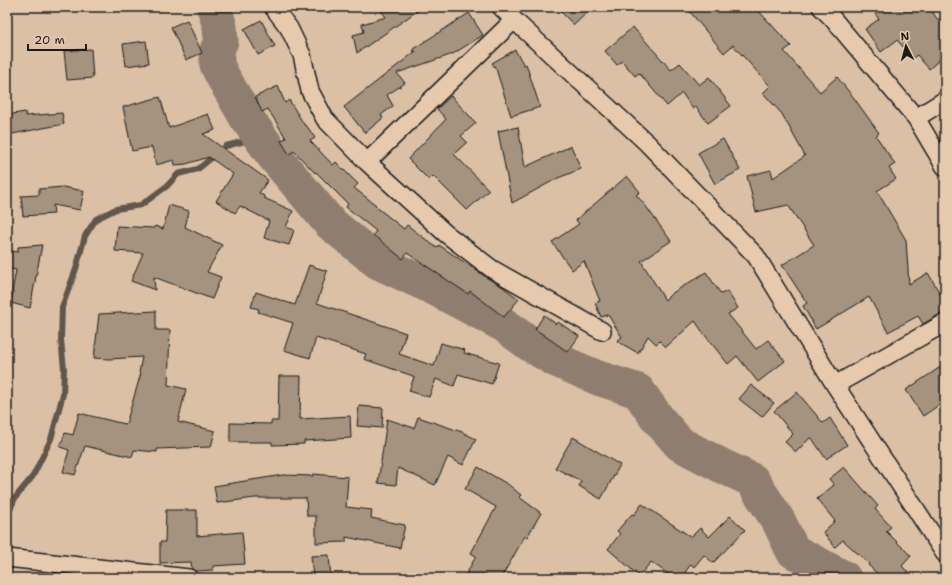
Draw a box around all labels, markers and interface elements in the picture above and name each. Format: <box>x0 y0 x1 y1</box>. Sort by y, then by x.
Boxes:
scale bar <box>28 26 86 52</box>
north arrow <box>886 26 926 66</box>
text: N <box>900 29 910 44</box>
text: 20 m <box>34 32 65 48</box>

